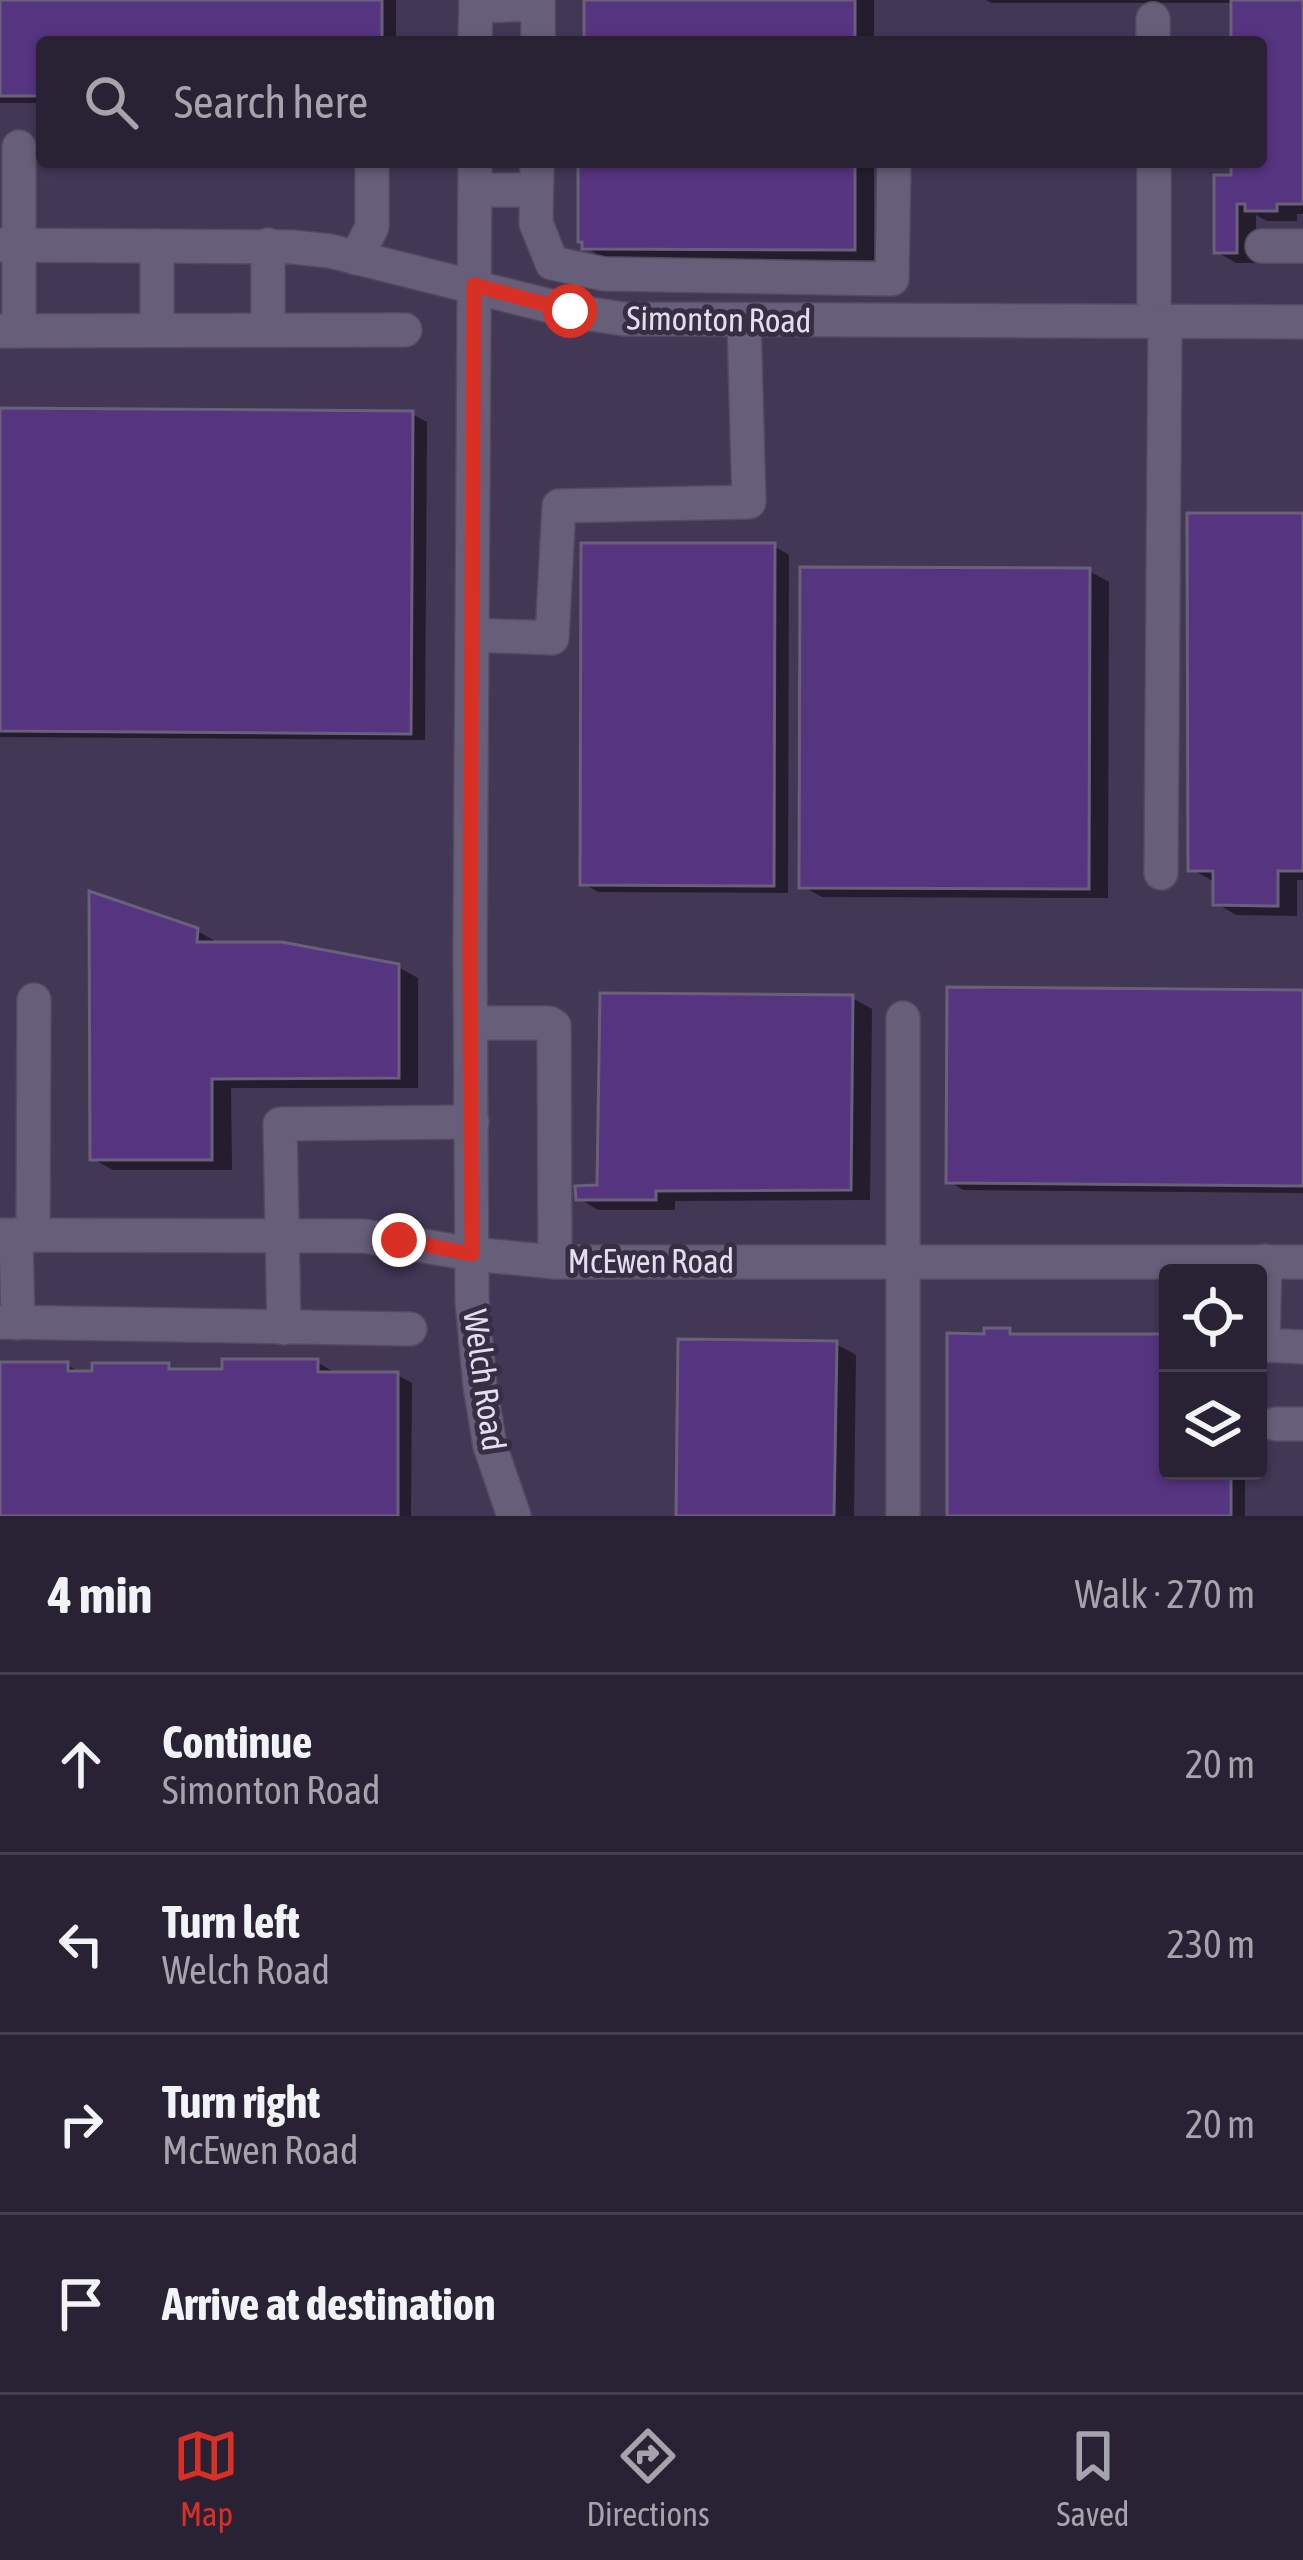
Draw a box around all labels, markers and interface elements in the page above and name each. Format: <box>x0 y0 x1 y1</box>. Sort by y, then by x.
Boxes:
search box <box>36 36 1267 168</box>
icon: search <box>78 69 144 135</box>
text: Search here <box>174 76 368 128</box>
route start <box>543 284 597 338</box>
street label: Simonton Road <box>626 298 812 340</box>
route end <box>372 1213 426 1267</box>
street label: McEwen Road <box>568 1242 734 1280</box>
map controls <box>1159 1264 1267 1480</box>
button: locate <box>1159 1264 1267 1372</box>
street label: Welch Road <box>456 1307 514 1453</box>
button: layers <box>1159 1372 1267 1480</box>
text: 4 min <box>48 1565 152 1624</box>
text: Walk · 270 m <box>1075 1572 1255 1616</box>
text: Continue <box>162 1716 313 1768</box>
icon: ahead <box>48 1731 114 1797</box>
text: 20 m <box>1185 1742 1255 1786</box>
text: Simonton Road <box>162 1768 381 1812</box>
text: Turn left <box>162 1896 300 1948</box>
icon: left <box>48 1911 114 1977</box>
text: 230 m <box>1167 1922 1255 1966</box>
text: Welch Road <box>162 1948 330 1992</box>
text: Turn right <box>162 2076 320 2128</box>
icon: right <box>48 2091 114 2157</box>
text: 20 m <box>1185 2102 1255 2146</box>
text: McEwen Road <box>162 2128 358 2172</box>
icon: arrive <box>48 2271 114 2337</box>
text: Arrive at destination <box>162 2278 496 2330</box>
tab: Map <box>173 2423 239 2533</box>
tab: Directions <box>586 2423 710 2533</box>
tab: Saved <box>1057 2423 1129 2533</box>

